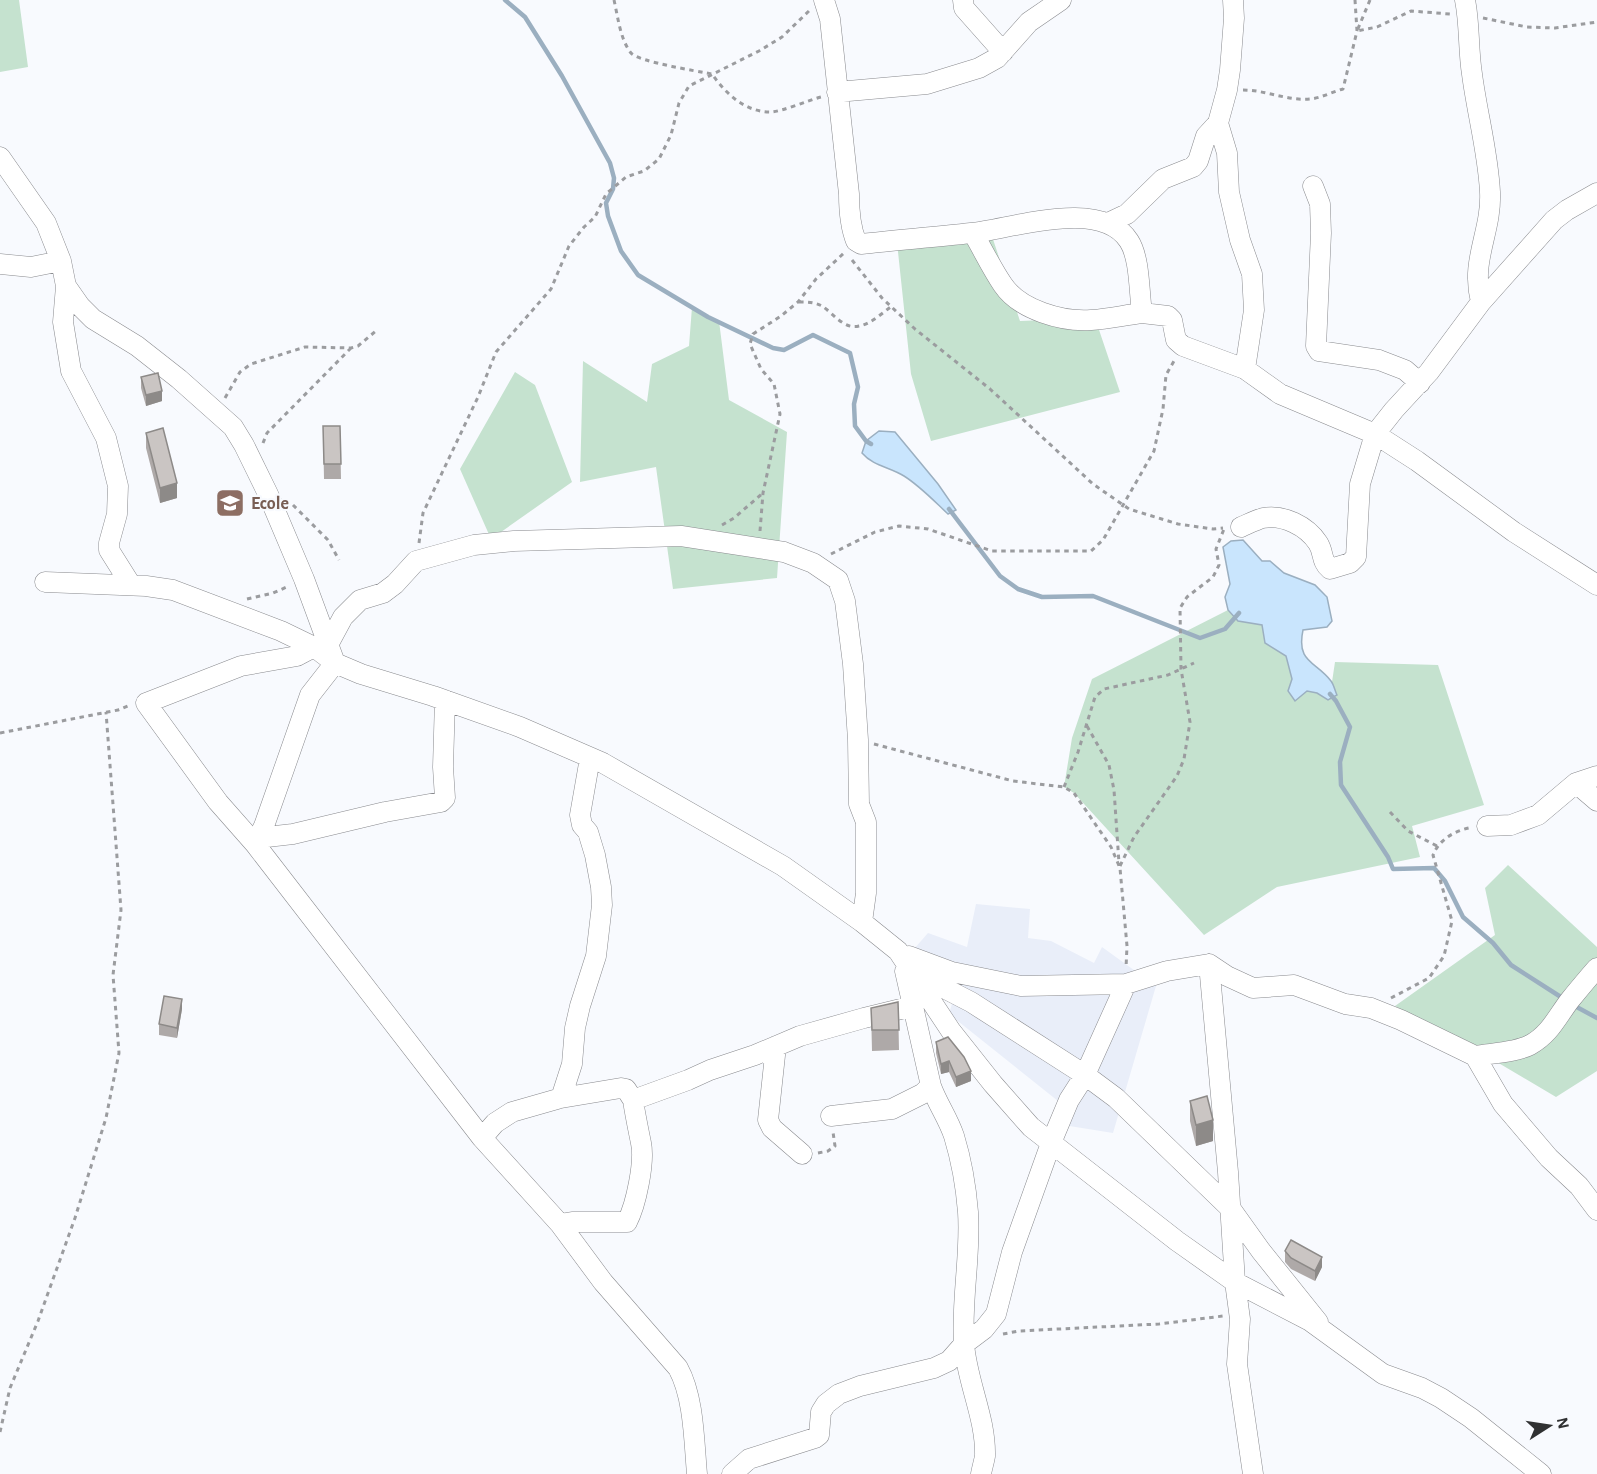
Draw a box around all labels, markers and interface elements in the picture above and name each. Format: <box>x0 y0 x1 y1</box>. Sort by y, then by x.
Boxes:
school or university icon: Ecole <box>214 487 246 519</box>
place label: Ecole <box>251 495 289 513</box>
north arrow <box>1519 1396 1579 1456</box>
text: N <box>1554 1416 1572 1430</box>

